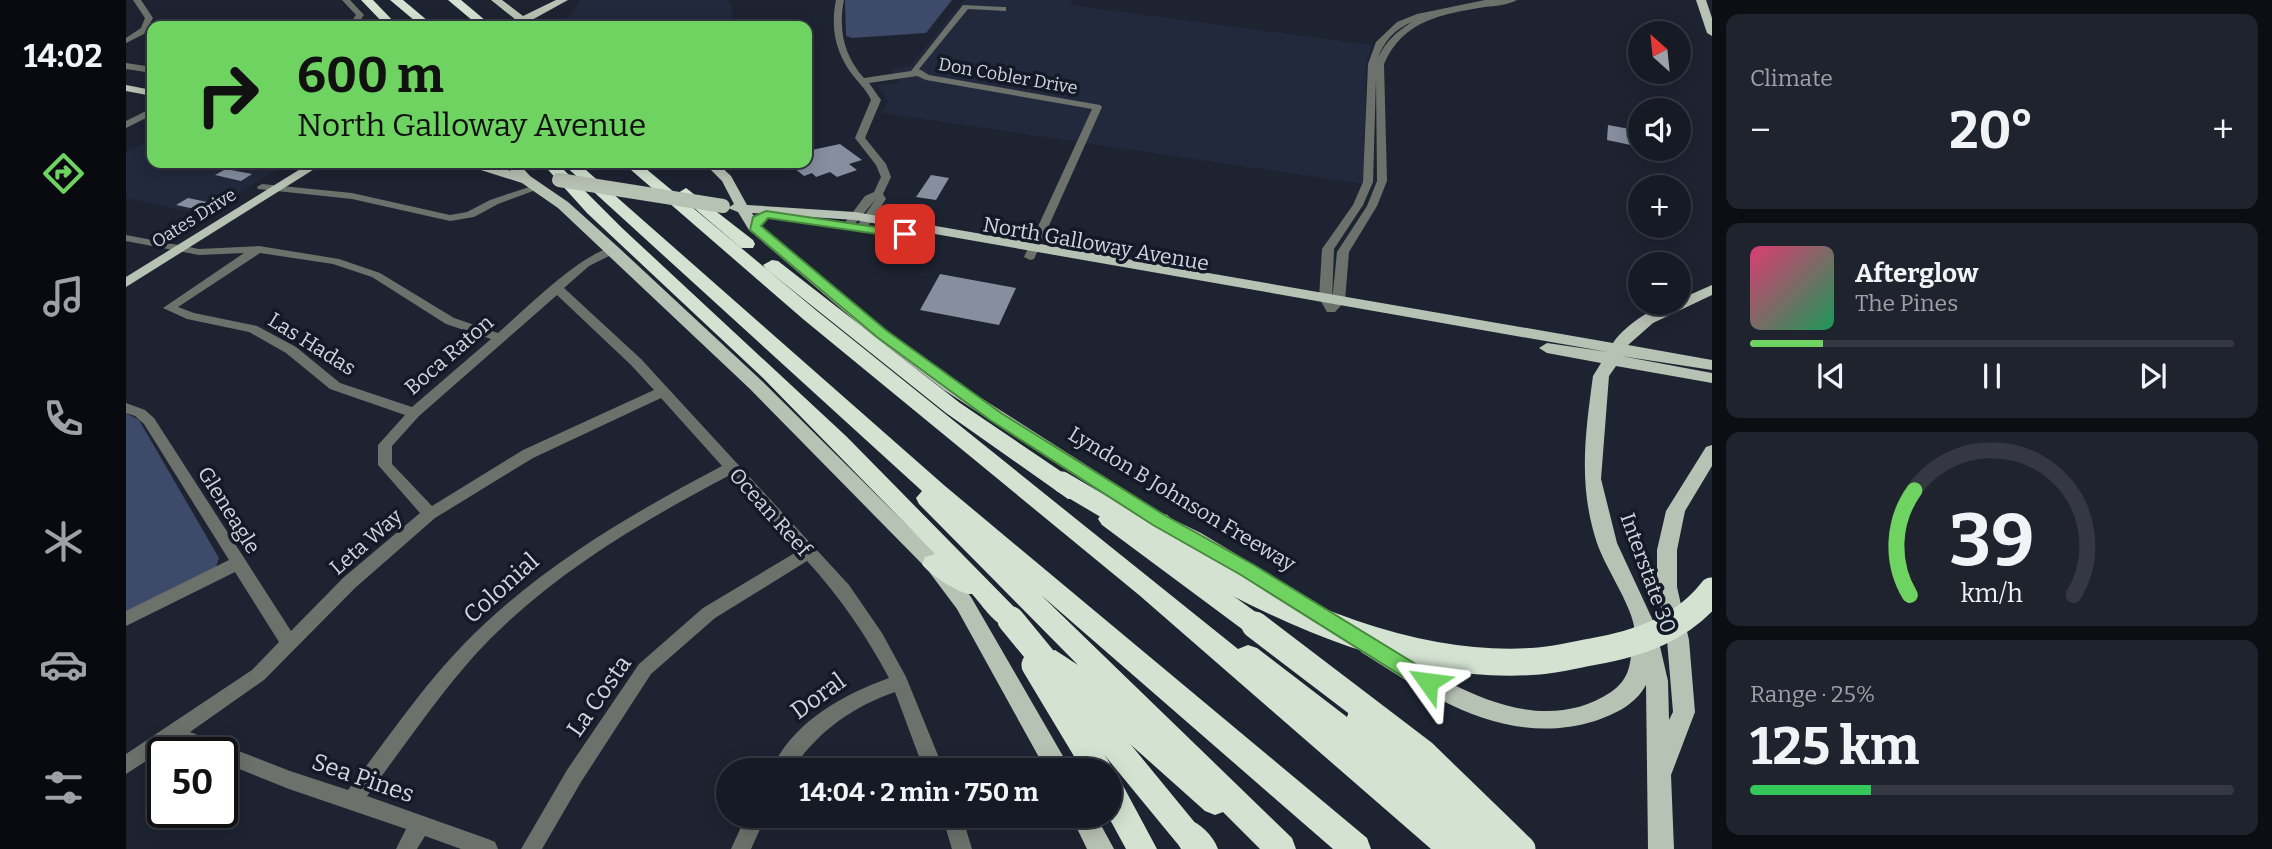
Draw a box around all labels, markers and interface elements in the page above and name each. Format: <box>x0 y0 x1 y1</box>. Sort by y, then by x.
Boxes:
north arrow <box>1628 21 1690 84</box>
map controls <box>1628 21 1691 315</box>
text: 14:02 <box>23 37 103 75</box>
text: 600 m <box>297 46 444 105</box>
icon: right <box>182 49 273 140</box>
street label: Don Cobler Drive <box>937 53 1079 99</box>
text: Climate <box>1750 64 1833 92</box>
button: sound <box>1628 98 1691 161</box>
text: 20° <box>1949 99 2034 162</box>
text: North Galloway Avenue <box>297 106 646 144</box>
text: − <box>1750 107 1771 153</box>
text: + <box>2212 107 2234 153</box>
icon: directions <box>39 149 88 198</box>
button: + <box>1628 175 1691 238</box>
street label: Oates Drive <box>148 183 240 253</box>
pin <box>875 204 935 264</box>
street label: North Galloway Avenue <box>981 211 1211 277</box>
icon: arrive <box>886 215 924 253</box>
button: − <box>1628 252 1691 315</box>
text: Afterglow <box>1855 258 1978 289</box>
icon: music <box>39 272 88 321</box>
text: The Pines <box>1855 289 1958 317</box>
street label: Las Hadas <box>263 307 361 381</box>
street label: Boca Raton <box>399 309 499 401</box>
icon: previous <box>1812 357 1850 395</box>
icon: pause <box>1973 357 2011 395</box>
icon: next <box>2134 357 2172 395</box>
icon: phone <box>39 394 88 443</box>
street label: Lyndon B Johnson Freeway <box>1064 421 1301 578</box>
street label: Gleneagle <box>192 462 266 558</box>
street label: Ocean Reef <box>724 462 818 563</box>
text: 39 <box>1950 497 2034 584</box>
street label: Leta Way <box>324 503 408 581</box>
street label: Interstate 30 <box>1614 509 1682 637</box>
icon: climate <box>39 517 88 566</box>
street label: Colonial <box>458 547 544 629</box>
text: km/h <box>1961 579 2023 609</box>
icon: car <box>39 640 88 689</box>
position arrow <box>1391 645 1465 719</box>
street label: La Costa <box>561 650 637 742</box>
street label: Doral <box>785 667 851 725</box>
text: Range · 25% <box>1750 680 1875 708</box>
text: 125 km <box>1750 715 1919 778</box>
speed limit sign: 50 <box>147 737 238 828</box>
street label: Sea Pines <box>308 747 418 809</box>
icon: filters <box>39 763 88 812</box>
text: 14:04 · 2 min · 750 m <box>799 777 1039 808</box>

